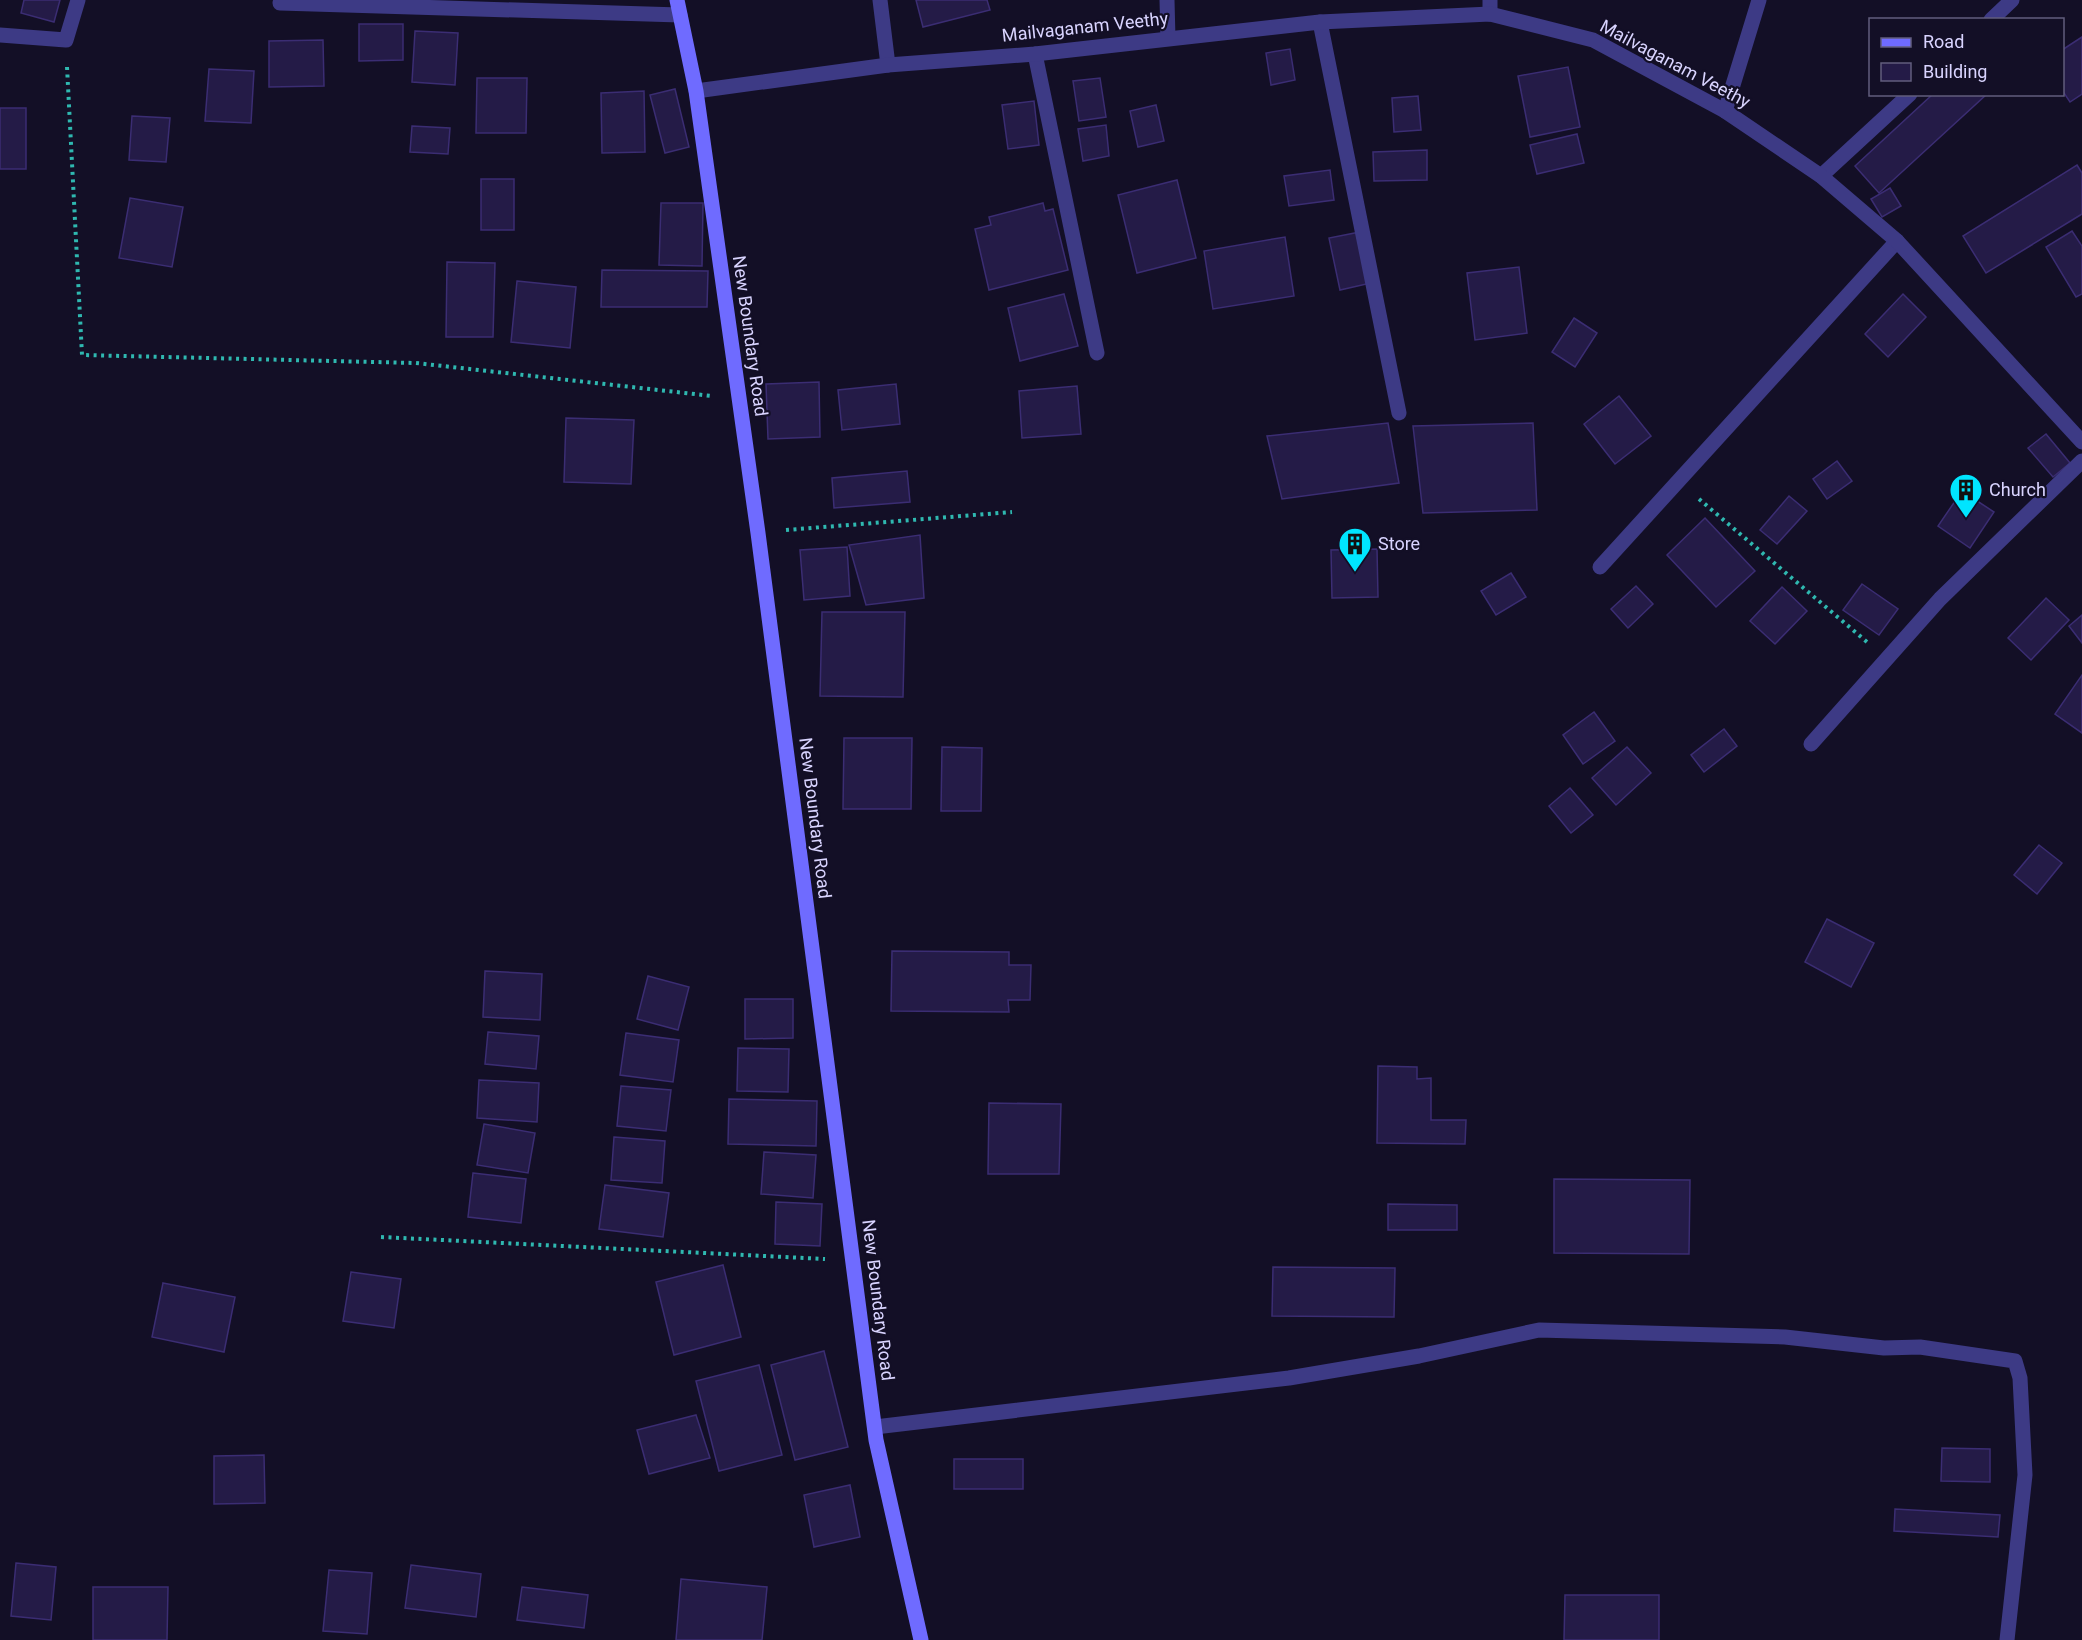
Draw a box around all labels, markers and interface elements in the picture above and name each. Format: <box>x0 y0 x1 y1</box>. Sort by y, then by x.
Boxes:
street label: Mailvaganam Veethy <box>1001 7 1170 46</box>
street label: Mailvaganam Veethy <box>1597 15 1754 112</box>
legend <box>1869 18 2064 96</box>
text: Road <box>1923 31 1964 52</box>
text: Building <box>1923 61 1987 82</box>
street label: New Boundary Road <box>729 254 772 418</box>
building icon: Church <box>1948 472 1984 519</box>
place label: Church <box>1989 479 2046 500</box>
building icon: Store <box>1337 526 1373 573</box>
place label: Store <box>1378 533 1420 554</box>
street label: New Boundary Road <box>795 736 836 900</box>
street label: New Boundary Road <box>858 1218 899 1382</box>

